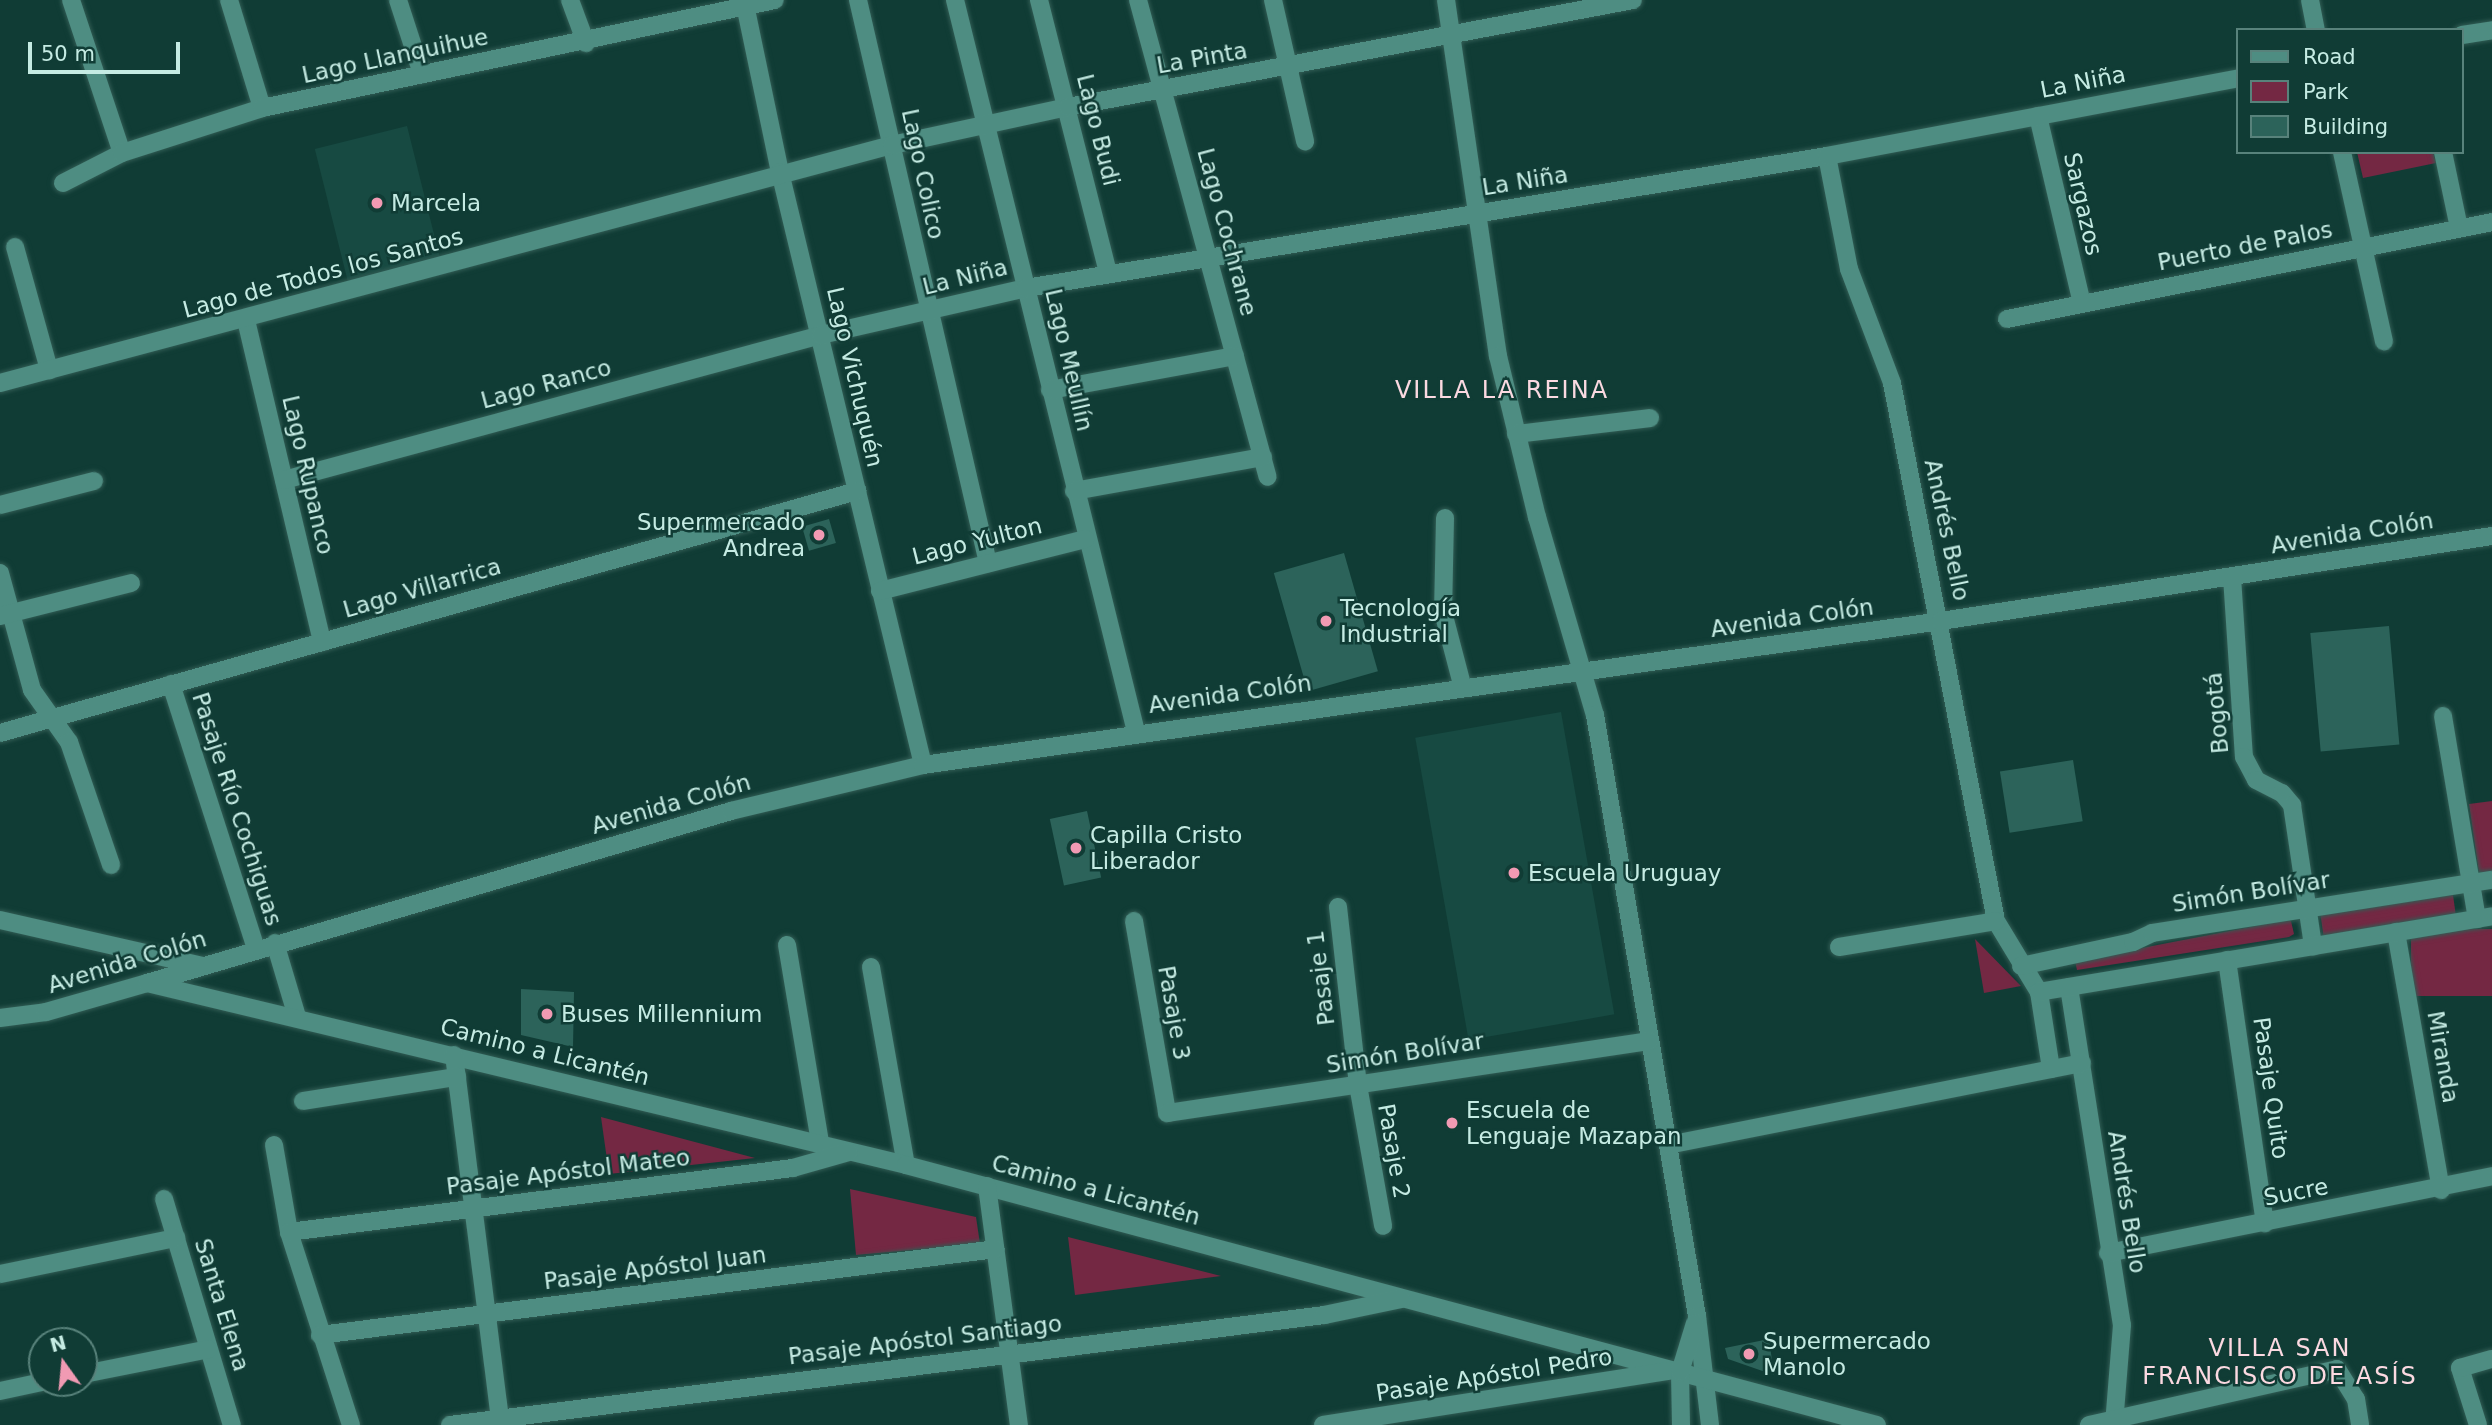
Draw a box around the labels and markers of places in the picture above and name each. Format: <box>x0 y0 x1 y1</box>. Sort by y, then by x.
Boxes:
place label: Marcela <box>391 189 481 217</box>
marker: Marcela <box>369 195 385 211</box>
place label: Supermercado Andrea <box>637 508 805 562</box>
marker: Supermercado Andrea <box>811 527 827 543</box>
place label: Tecnología Industrial <box>1340 594 1461 648</box>
marker: Tecnología Industrial <box>1318 613 1334 629</box>
place label: Capilla Cristo Liberador <box>1090 821 1242 875</box>
marker: Capilla Cristo Liberador <box>1068 840 1084 856</box>
place label: Escuela Uruguay <box>1528 859 1721 887</box>
marker: Escuela Uruguay <box>1506 865 1522 881</box>
place label: Buses Millennium <box>561 1000 762 1028</box>
marker: Buses Millennium <box>539 1006 555 1022</box>
place label: Escuela de Lenguaje Mazapan <box>1466 1096 1682 1150</box>
marker: Escuela de Lenguaje Mazapan <box>1444 1115 1460 1131</box>
place label: Supermercado Manolo <box>1763 1327 1931 1381</box>
marker: Supermercado Manolo <box>1741 1346 1757 1362</box>

